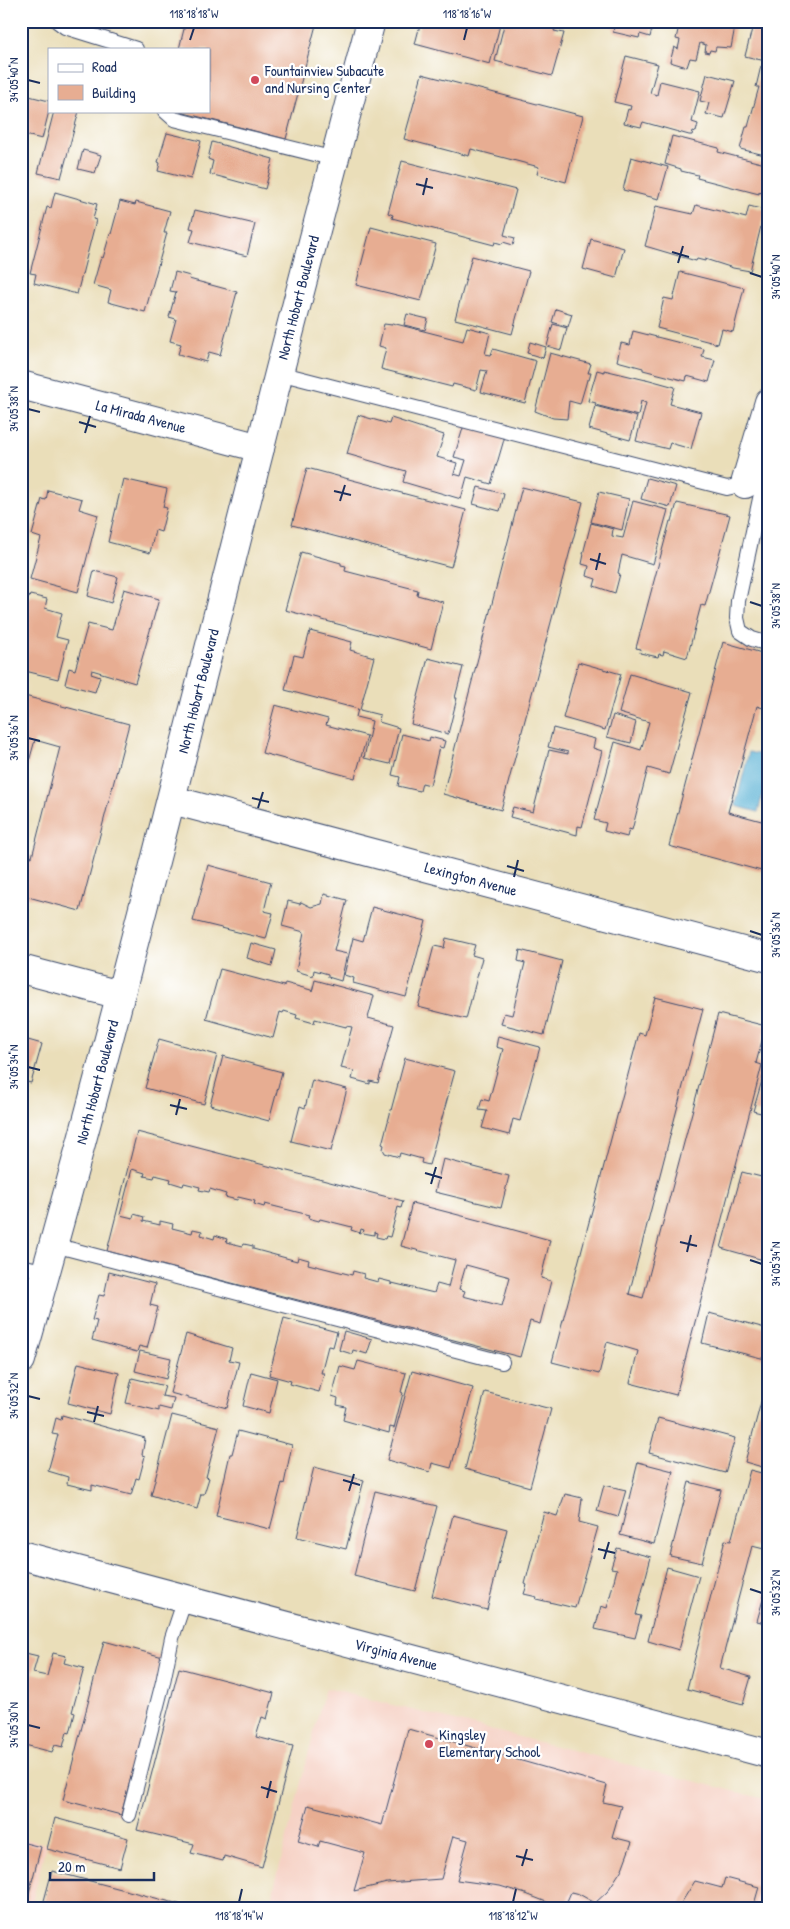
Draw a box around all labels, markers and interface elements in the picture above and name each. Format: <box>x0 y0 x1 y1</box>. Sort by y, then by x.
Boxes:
text: 118°18'18"W <box>170 5 219 22</box>
text: 118°18'16"W <box>443 5 492 22</box>
legend <box>48 48 210 112</box>
text: Road <box>92 56 117 77</box>
text: 34°05'40"N <box>5 58 22 102</box>
place label: Fountainview Subacute and Nursing Center <box>264 60 384 98</box>
marker: Fountainview Subacute and Nursing Center <box>249 74 261 86</box>
text: Building <box>92 82 136 103</box>
street label: North Hobart Boulevard <box>272 233 324 362</box>
text: 34°05'40"N <box>767 255 784 299</box>
text: 34°05'38"N <box>5 386 22 432</box>
street label: La Mirada Avenue <box>94 394 188 438</box>
text: 34°05'38"N <box>767 583 784 629</box>
street label: North Hobart Boulevard <box>172 627 224 755</box>
text: 34°05'36"N <box>5 715 22 761</box>
street label: Lexington Avenue <box>422 856 519 901</box>
text: 34°05'36"N <box>767 912 784 958</box>
street label: North Hobart Boulevard <box>70 1018 123 1147</box>
text: 34°05'34"N <box>5 1045 22 1089</box>
text: 34°05'34"N <box>767 1242 784 1286</box>
text: 34°05'32"N <box>5 1373 22 1419</box>
text: 34°05'32"N <box>767 1570 784 1616</box>
street label: Virginia Avenue <box>352 1633 440 1675</box>
text: 34°05'30"N <box>5 1702 22 1748</box>
place label: Kingsley Elementary School <box>439 1724 540 1762</box>
marker: Kingsley Elementary School <box>423 1738 435 1750</box>
scale bar <box>50 1849 154 1881</box>
text: 20 m <box>58 1856 85 1877</box>
text: 118°18'14"W <box>215 1907 264 1924</box>
text: 118°18'12"W <box>488 1907 538 1924</box>

